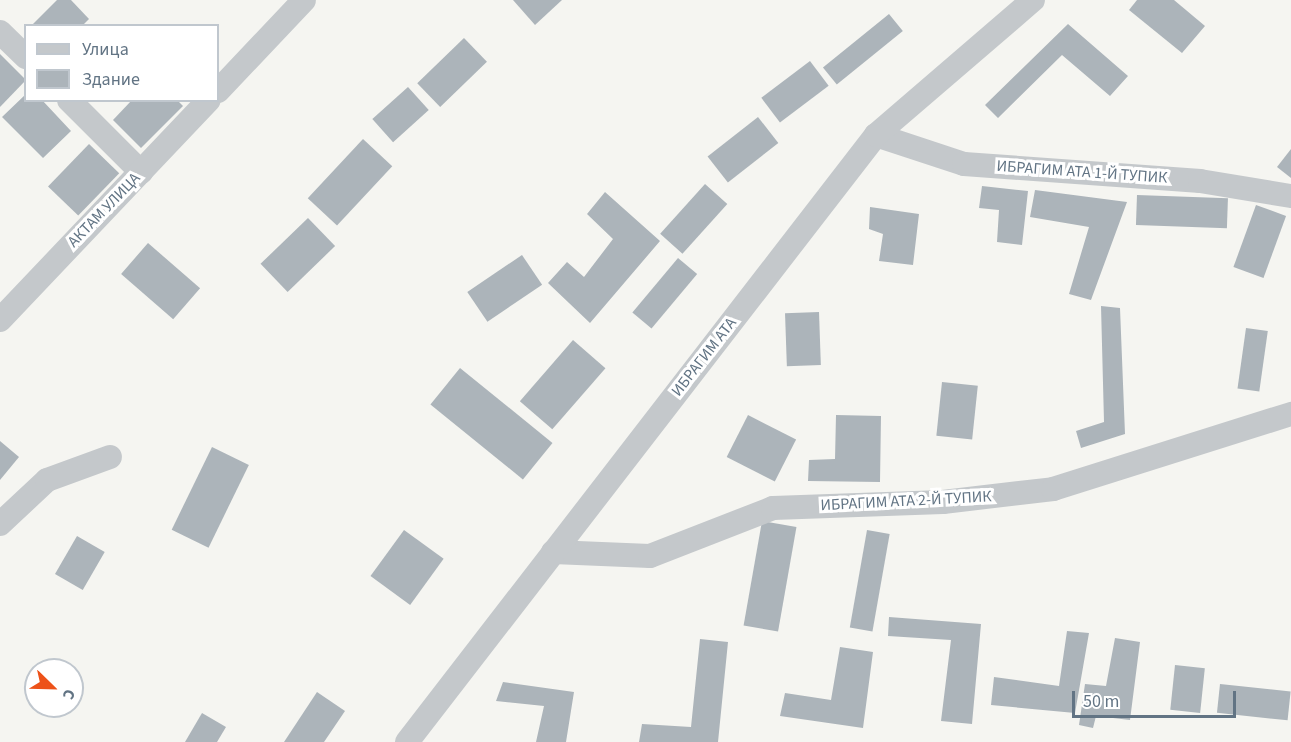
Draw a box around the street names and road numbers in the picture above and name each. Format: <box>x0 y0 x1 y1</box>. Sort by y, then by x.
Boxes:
street label: ИБРАГИМ АТА 1-Й ТУПИК <box>996 156 1168 188</box>
street label: АКТАМ УЛИЦА <box>64 169 144 251</box>
street label: ИБРАГИМ АТА <box>667 314 741 400</box>
street label: ИБРАГИМ АТА 2-Й ТУПИК <box>820 487 992 515</box>

